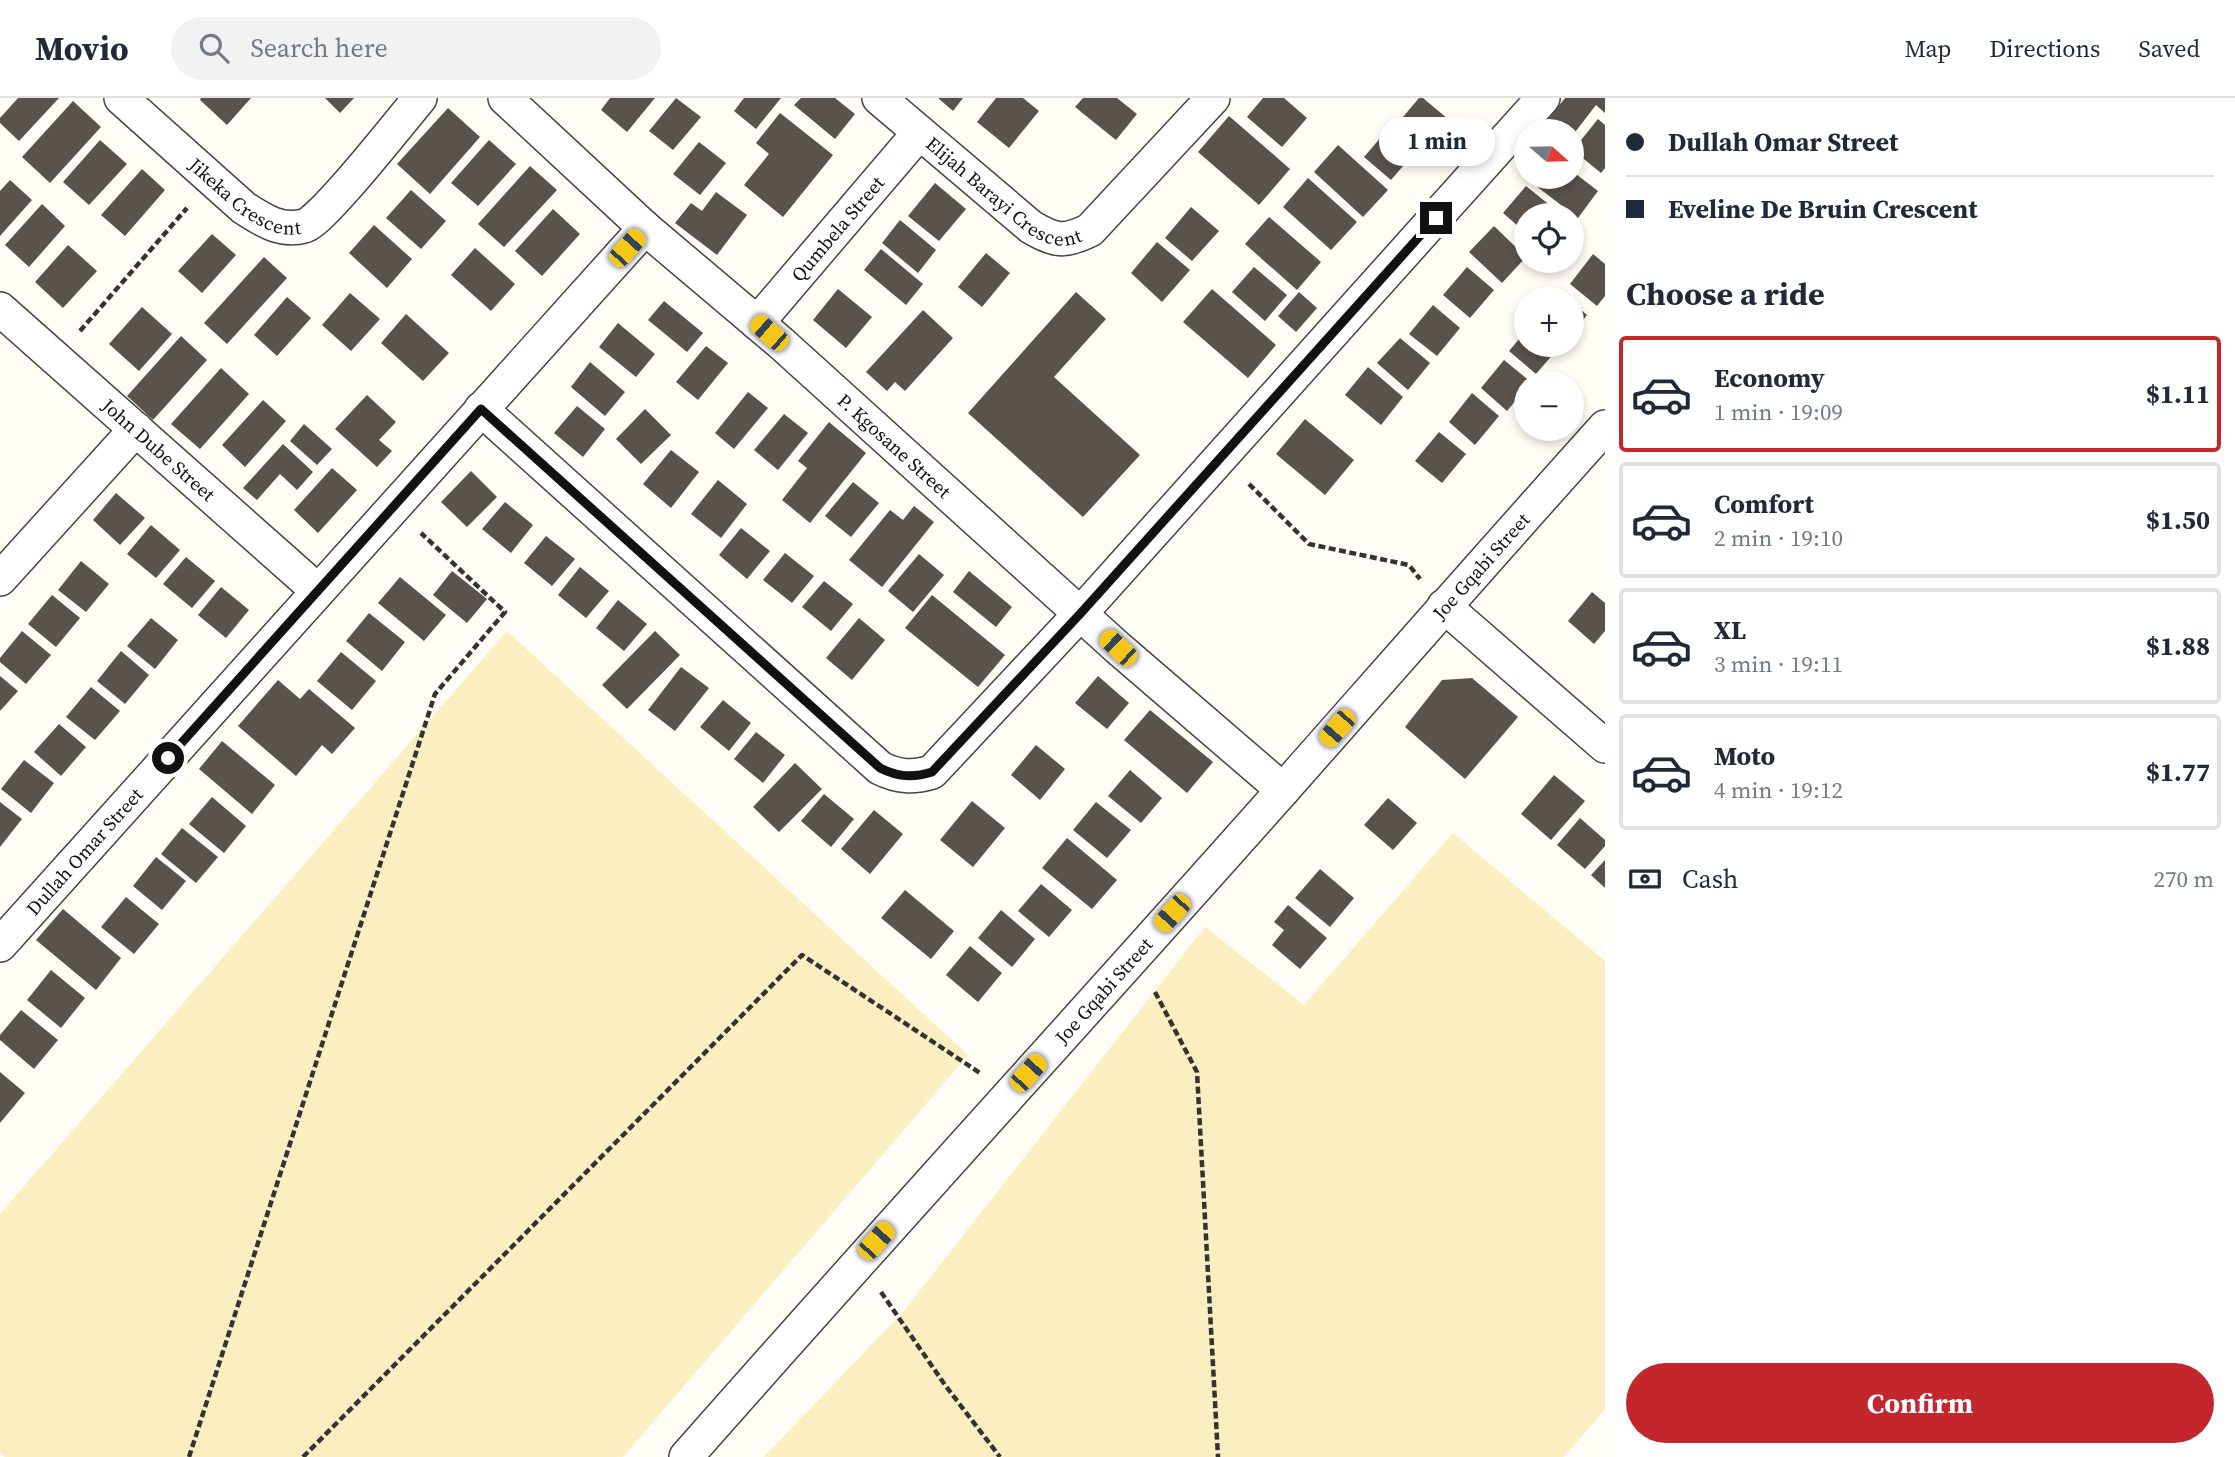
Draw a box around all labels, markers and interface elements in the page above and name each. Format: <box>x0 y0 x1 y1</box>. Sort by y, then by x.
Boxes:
search box <box>171 17 661 80</box>
text: Movio <box>35 26 129 71</box>
icon: search <box>195 29 233 67</box>
text: Search here <box>251 30 388 66</box>
text: Map <box>1904 32 1951 65</box>
text: Directions <box>1989 32 2100 65</box>
text: Saved <box>2138 32 2200 65</box>
callout: 1 min <box>1378 116 1494 166</box>
north arrow <box>1514 119 1584 189</box>
map controls <box>1514 119 1584 441</box>
text: Dullah Omar Street <box>1668 124 1898 160</box>
text: 1 min <box>1407 125 1467 157</box>
street label: Elijah Barayi Crescent <box>921 131 1086 252</box>
street label: Jikeka Crescent <box>183 151 303 241</box>
street label: Qumbela Street <box>785 170 890 287</box>
text: Eveline De Bruin Crescent <box>1668 191 1978 227</box>
route end <box>1420 202 1452 234</box>
button: locate <box>1514 203 1584 273</box>
car <box>606 225 649 271</box>
text: Choose a ride <box>1626 272 1825 316</box>
button: + <box>1514 287 1584 357</box>
car <box>747 311 792 355</box>
text: Economy <box>1714 360 1825 396</box>
icon: car <box>1630 363 1693 426</box>
button: − <box>1514 371 1584 441</box>
text: $1.11 <box>2146 376 2210 412</box>
street label: P. Kgosane Street <box>832 387 957 504</box>
street label: John Dube Street <box>96 392 221 507</box>
text: 1 min · 19:09 <box>1714 396 1843 428</box>
text: Comfort <box>1714 486 1814 522</box>
icon: car <box>1630 489 1693 552</box>
text: $1.50 <box>2146 502 2210 538</box>
street label: Joe Gqabi Street <box>1426 506 1536 626</box>
text: 2 min · 19:10 <box>1714 522 1843 554</box>
text: XL <box>1714 612 1746 648</box>
icon: car <box>1630 615 1693 678</box>
car <box>1096 626 1141 670</box>
text: $1.88 <box>2146 628 2210 664</box>
text: 3 min · 19:11 <box>1714 648 1843 680</box>
car <box>1316 705 1359 751</box>
text: Moto <box>1714 738 1775 774</box>
icon: car <box>1630 741 1693 804</box>
route start <box>152 742 184 774</box>
text: $1.77 <box>2146 754 2210 790</box>
text: 4 min · 19:12 <box>1714 774 1843 806</box>
street label: Dullah Omar Street <box>20 781 149 921</box>
icon: cash <box>1626 860 1664 898</box>
text: Cash <box>1682 861 1738 897</box>
text: 270 m <box>2153 863 2214 895</box>
car <box>1151 890 1194 936</box>
street label: Joe Gqabi Street <box>1048 931 1159 1050</box>
car <box>1007 1050 1050 1096</box>
car <box>855 1218 898 1264</box>
button: Confirm <box>1626 1363 2214 1443</box>

